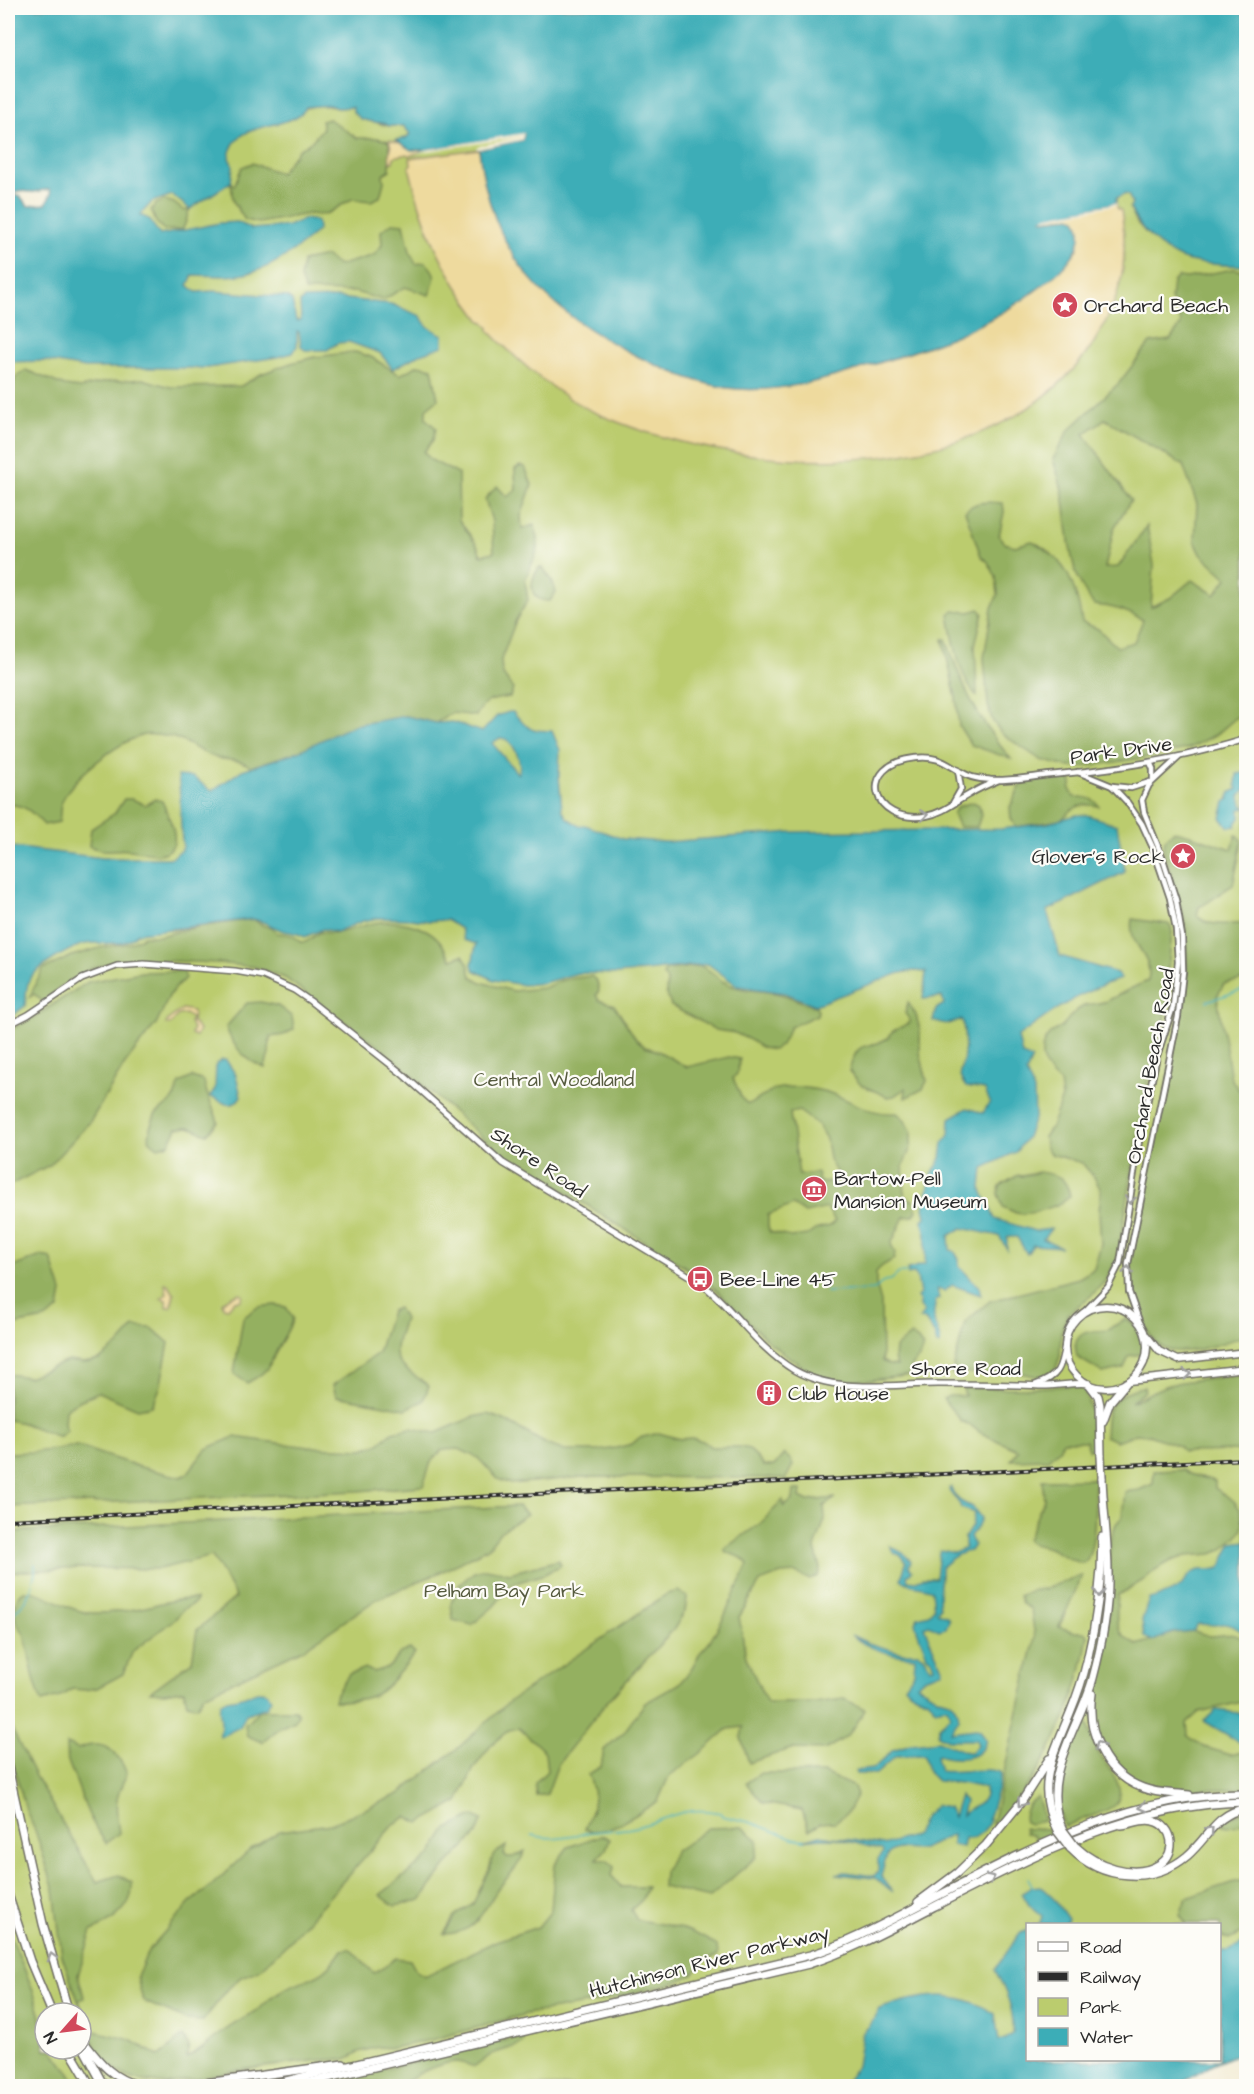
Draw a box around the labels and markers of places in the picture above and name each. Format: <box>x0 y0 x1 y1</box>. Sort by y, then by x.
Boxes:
place icon: Orchard Beach <box>1050 290 1080 320</box>
place label: Orchard Beach <box>1084 292 1228 320</box>
place icon: Glover's Rock <box>1168 841 1198 871</box>
place label: Glover's Rock <box>1032 843 1164 871</box>
place label: Bartow-Pell Mansion Museum <box>834 1165 987 1216</box>
museum icon: Bartow-Pell Mansion Museum <box>799 1174 829 1204</box>
bus stop icon: Bee-Line 45 <box>685 1264 715 1294</box>
place label: Bee-Line 45 <box>720 1266 836 1294</box>
building icon: Club House <box>754 1378 784 1408</box>
place label: Club House <box>788 1380 889 1408</box>

